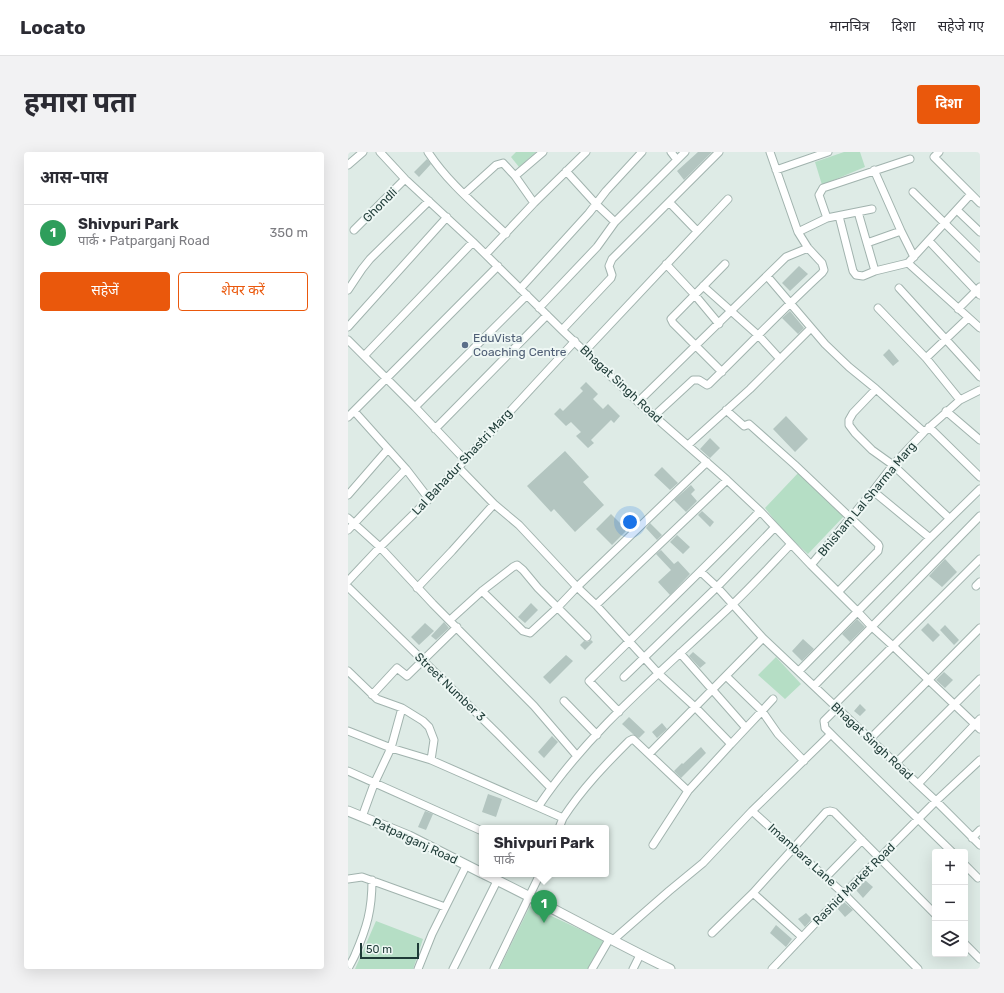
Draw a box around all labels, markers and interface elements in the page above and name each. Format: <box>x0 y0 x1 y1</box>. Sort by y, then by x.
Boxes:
text: Locato <box>20 16 86 39</box>
text: मानचित्र <box>829 18 869 35</box>
text: दिशा <box>891 18 916 35</box>
text: सहेजे गए <box>938 18 984 35</box>
button: दिशा <box>917 85 980 124</box>
text: हमारा पता <box>24 86 136 119</box>
text: आस-पास <box>40 167 108 187</box>
street label: Ghondli <box>360 185 400 225</box>
text: Shivpuri Park <box>78 215 179 233</box>
text: 1 <box>50 225 56 240</box>
text: 350 m <box>269 225 308 240</box>
text: पार्क · Patparganj Road <box>78 233 210 248</box>
button: सहेजें <box>40 272 170 311</box>
button: शेयर करें <box>178 272 308 311</box>
place label: EduVista Coaching Centre <box>473 331 567 359</box>
marker: EduVista Coaching Centre <box>460 340 470 350</box>
street label: Bhagat Singh Road <box>577 342 665 426</box>
street label: Lal Bahadur Shastri Marg <box>409 406 515 518</box>
street label: Bhisham Lal Sharma Marg <box>815 439 919 559</box>
your location <box>620 512 640 532</box>
street label: Street Number 3 <box>412 650 488 724</box>
street label: Bhagat Singh Road <box>828 699 916 783</box>
street label: Patparganj Road <box>370 815 460 867</box>
street label: Imambara Lane <box>765 821 839 889</box>
popup <box>479 825 609 877</box>
text: Shivpuri Park <box>494 834 594 852</box>
street label: Rashid Market Road <box>810 840 898 928</box>
map controls <box>932 849 968 957</box>
button: + <box>932 849 968 885</box>
text: पार्क <box>494 852 514 867</box>
button: − <box>932 885 968 921</box>
pin: 1 <box>531 890 557 923</box>
button: layers <box>932 921 968 957</box>
scale bar <box>360 941 419 960</box>
text: 50 m <box>366 943 392 956</box>

